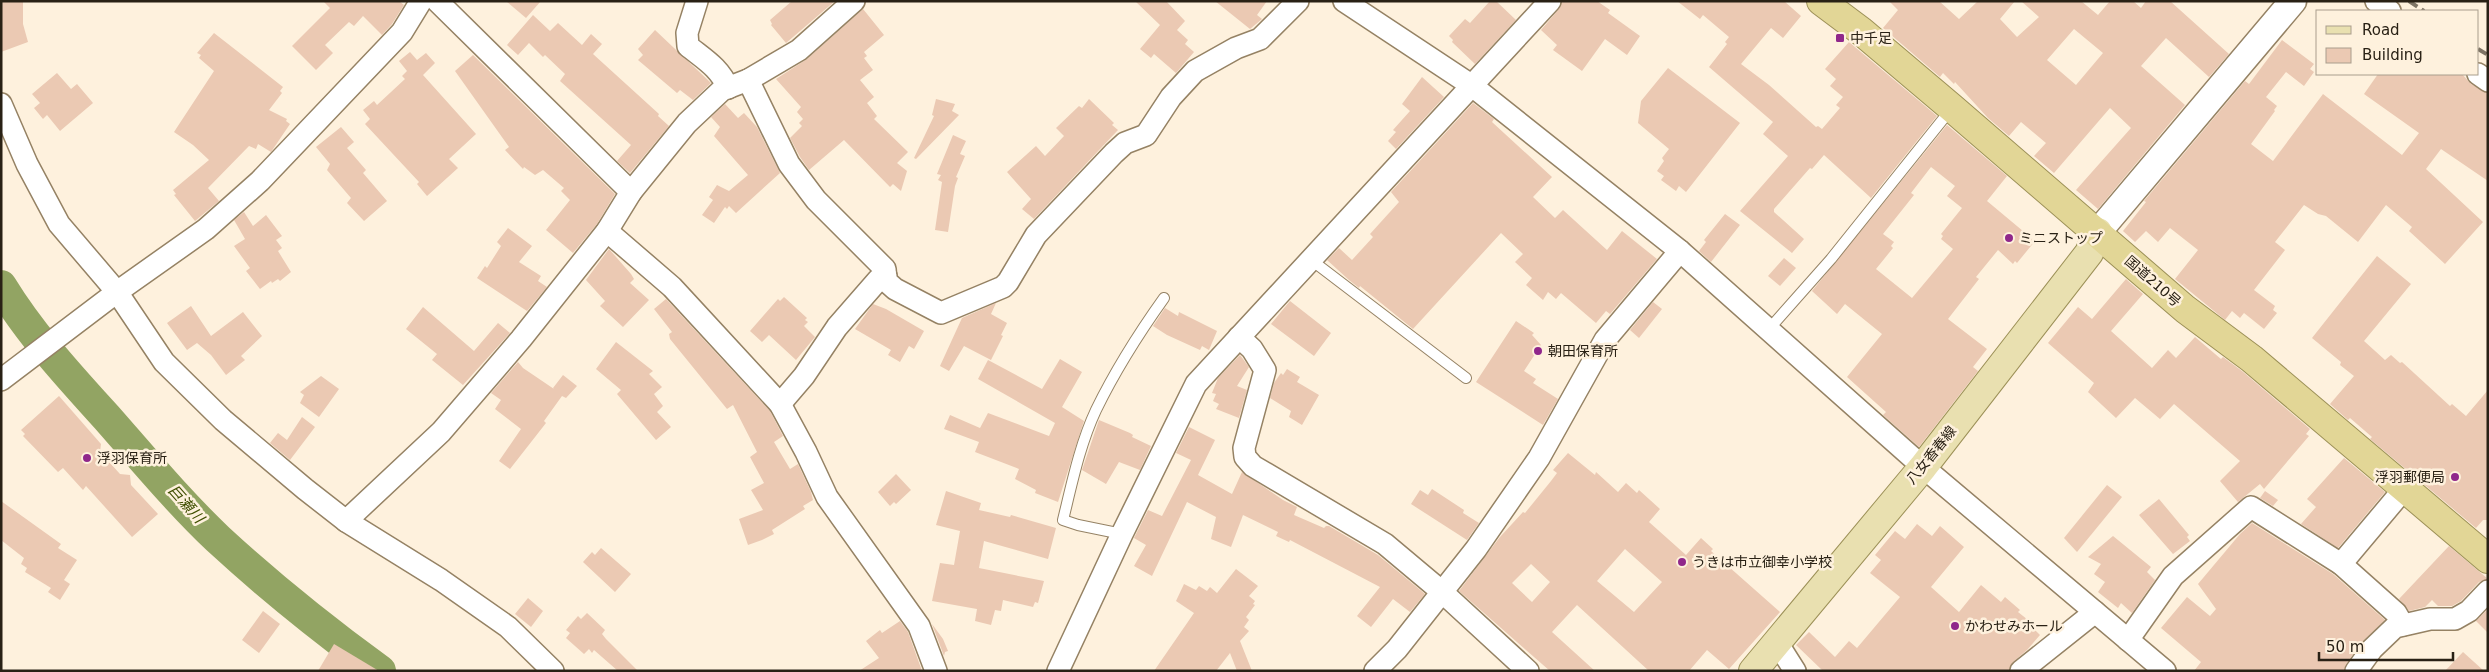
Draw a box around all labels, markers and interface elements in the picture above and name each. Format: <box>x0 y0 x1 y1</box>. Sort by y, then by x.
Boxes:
legend <box>2316 10 2479 75</box>
text: Road <box>2362 21 2400 39</box>
place label: 中千足 <box>1850 30 1892 46</box>
marker: 中千足 <box>1834 32 1846 44</box>
text: Building <box>2362 46 2423 64</box>
place label: ミニストップ <box>2019 230 2103 246</box>
marker: ミニストップ <box>2003 232 2015 244</box>
street label: 国道210号 <box>2122 252 2184 310</box>
place label: 朝田保育所 <box>1548 343 1618 359</box>
marker: 朝田保育所 <box>1532 345 1544 357</box>
street label: 八女香春線 <box>1903 423 1959 487</box>
place label: 浮羽保育所 <box>97 450 167 466</box>
marker: 浮羽保育所 <box>81 452 93 464</box>
place label: 浮羽郵便局 <box>2375 469 2445 485</box>
marker: 浮羽郵便局 <box>2449 471 2461 483</box>
water label: 巨瀬川 <box>164 481 209 528</box>
place label: うきは市立御幸小学校 <box>1692 554 1832 570</box>
marker: うきは市立御幸小学校 <box>1676 556 1688 568</box>
place label: かわせみホール <box>1965 618 2063 634</box>
marker: かわせみホール <box>1949 620 1961 632</box>
scale bar <box>2319 630 2453 662</box>
text: 50 m <box>2326 638 2364 656</box>

